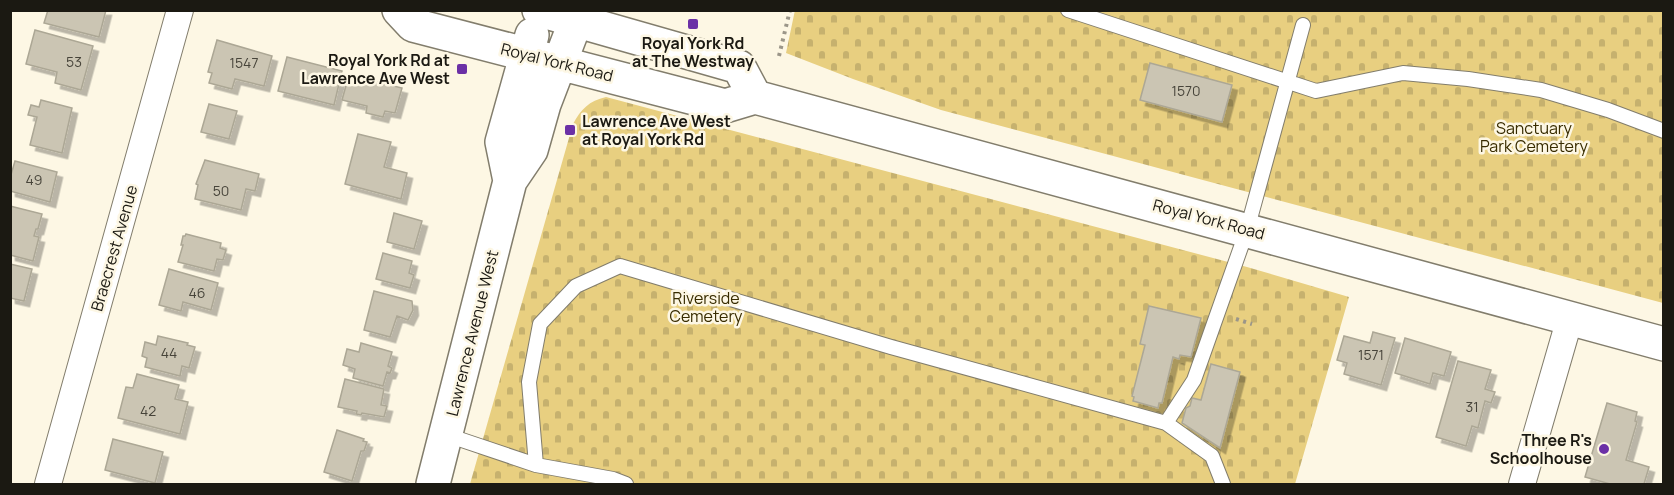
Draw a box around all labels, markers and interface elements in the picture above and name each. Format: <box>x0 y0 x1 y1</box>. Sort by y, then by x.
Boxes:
marker: Royal York Rd at The Westway <box>686 17 700 31</box>
place label: Royal York Rd at The Westway <box>632 32 754 72</box>
street label: Royal York Road <box>499 37 615 87</box>
place label: Royal York Rd at Lawrence Ave West <box>301 49 450 89</box>
house number: 53 <box>66 52 82 71</box>
house number: 1547 <box>230 53 258 72</box>
marker: Royal York Rd at Lawrence Ave West <box>455 62 469 76</box>
house number: 1570 <box>1171 81 1201 100</box>
place label: Lawrence Ave West at Royal York Rd <box>582 110 731 150</box>
park label: Sanctuary Park Cemetery <box>1480 117 1589 157</box>
marker: Lawrence Ave West at Royal York Rd <box>563 123 577 137</box>
house number: 49 <box>26 170 42 189</box>
house number: 50 <box>213 181 229 200</box>
street label: Braecrest Avenue <box>85 182 143 314</box>
street label: Royal York Road <box>1151 193 1267 245</box>
street label: Lawrence Avenue West <box>441 248 503 418</box>
house number: 46 <box>189 283 205 302</box>
park label: Riverside Cemetery <box>670 287 743 327</box>
house number: 44 <box>161 343 177 362</box>
house number: 1571 <box>1358 345 1384 364</box>
house number: 31 <box>1465 397 1479 416</box>
house number: 42 <box>140 401 156 420</box>
place label: Three R's Schoolhouse <box>1490 429 1592 469</box>
marker: Three R's Schoolhouse <box>1597 442 1611 456</box>

